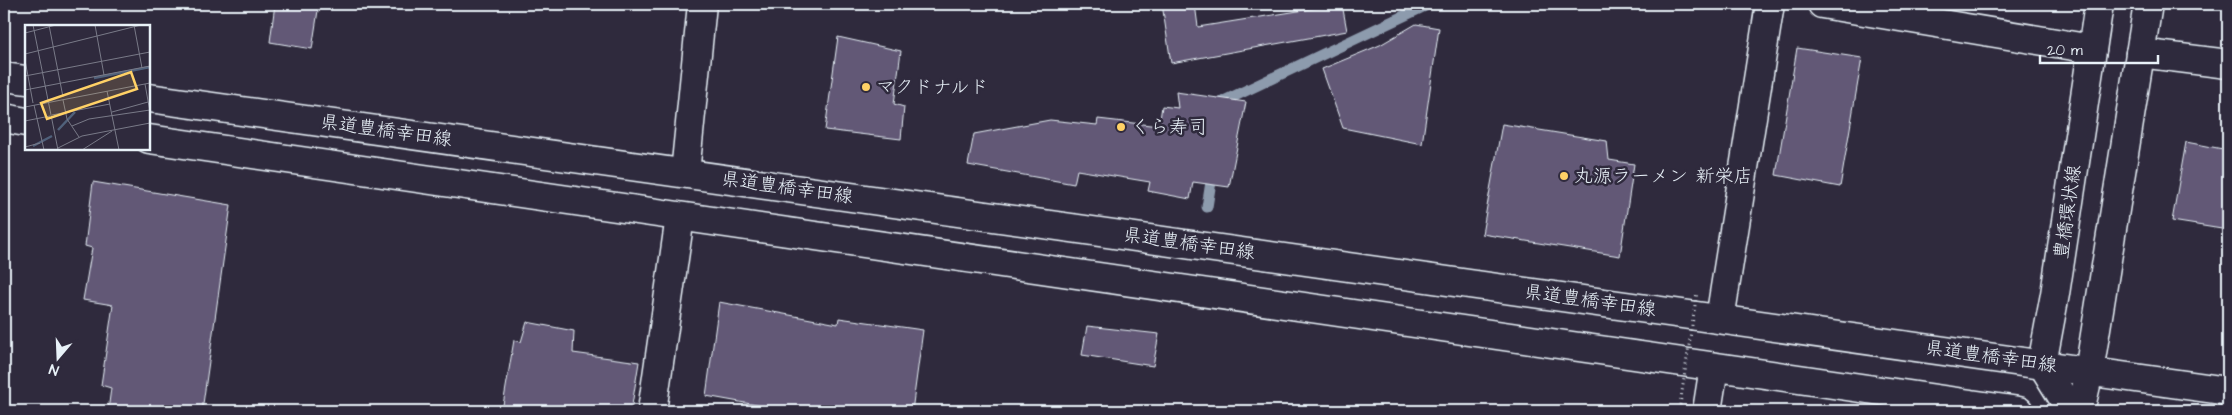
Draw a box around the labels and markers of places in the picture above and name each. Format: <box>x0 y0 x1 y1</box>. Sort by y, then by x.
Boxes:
place label: マクドナルド <box>876 74 988 101</box>
marker: マクドナルド <box>860 81 872 93</box>
place label: くら寿司 <box>1131 114 1207 141</box>
marker: くら寿司 <box>1115 121 1127 133</box>
place label: 丸源ラーメン 新栄店 <box>1574 163 1753 190</box>
marker: 丸源ラーメン 新栄店 <box>1558 170 1570 182</box>

